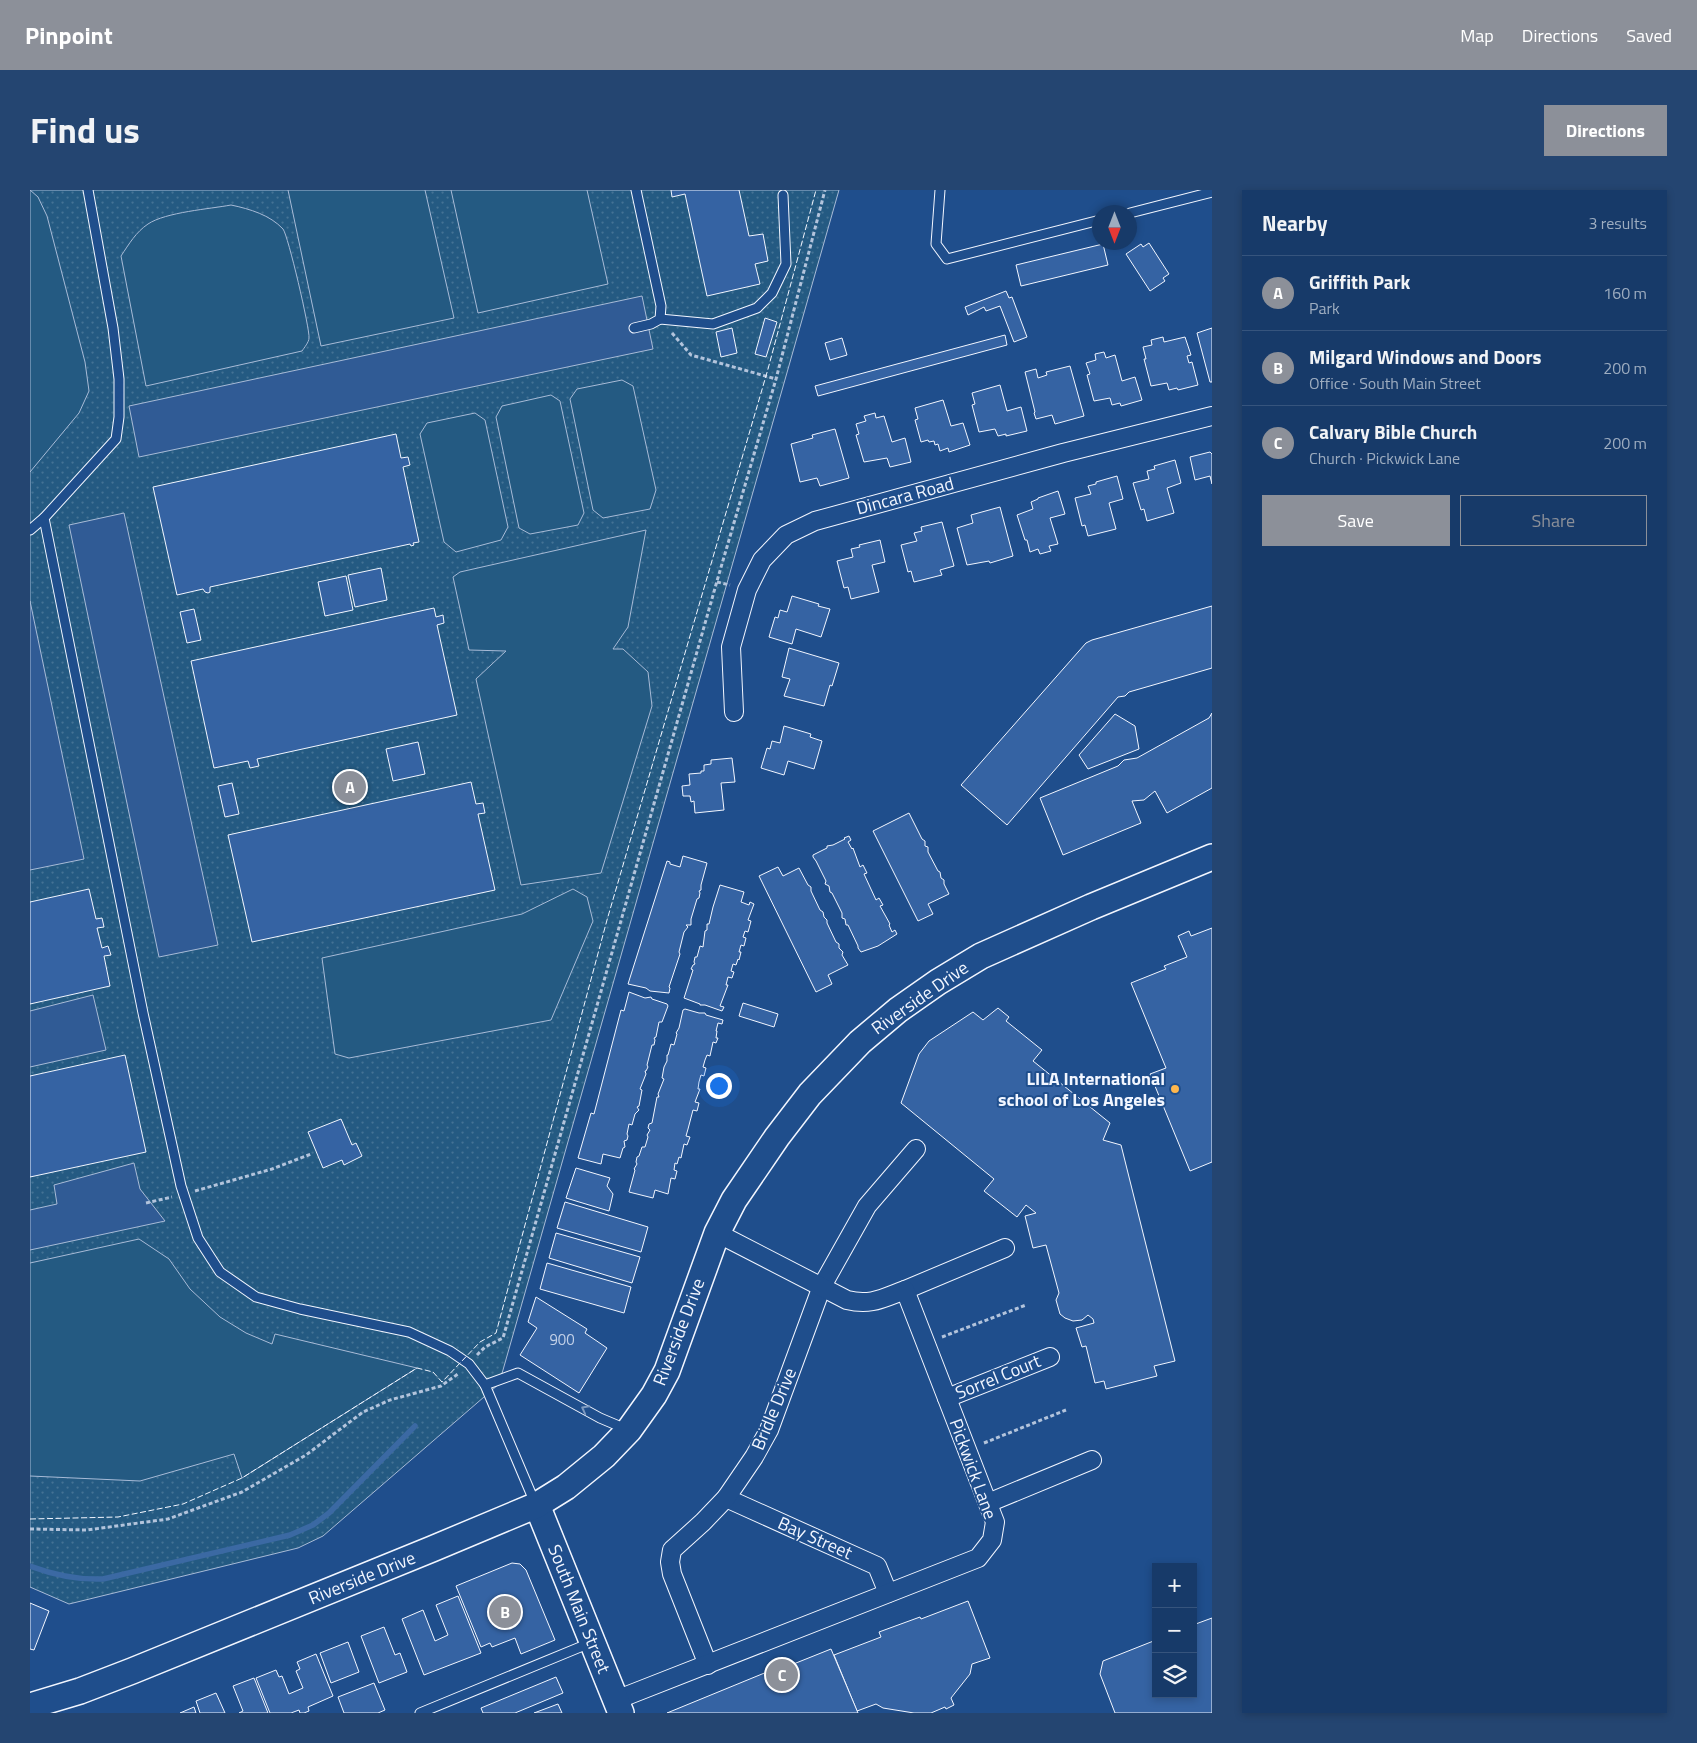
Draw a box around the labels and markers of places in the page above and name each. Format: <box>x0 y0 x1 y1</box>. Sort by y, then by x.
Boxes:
pin: A <box>334 768 366 806</box>
place label: LILA International school of Los Angeles <box>998 1065 1165 1113</box>
marker: LILA International school of Los Angeles <box>1169 1083 1181 1095</box>
pin: B <box>489 1593 521 1631</box>
pin: C <box>766 1656 798 1694</box>

